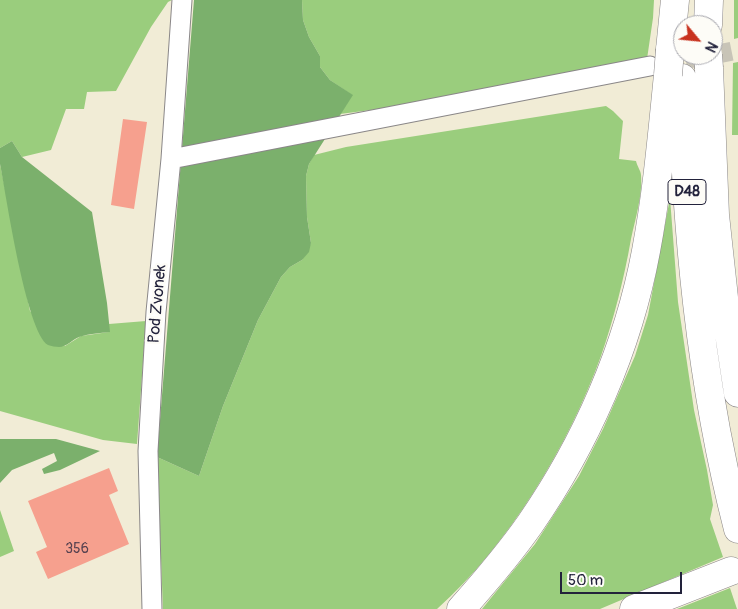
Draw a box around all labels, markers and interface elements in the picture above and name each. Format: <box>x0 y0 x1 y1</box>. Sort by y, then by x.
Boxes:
north arrow <box>673 15 723 65</box>
text: N <box>701 39 721 55</box>
road number: D48 <box>668 180 706 204</box>
street label: Pod Zvonek <box>145 264 171 344</box>
house number: 356 <box>65 541 89 557</box>
scale bar <box>563 562 686 594</box>
text: 50 m <box>568 571 603 590</box>

